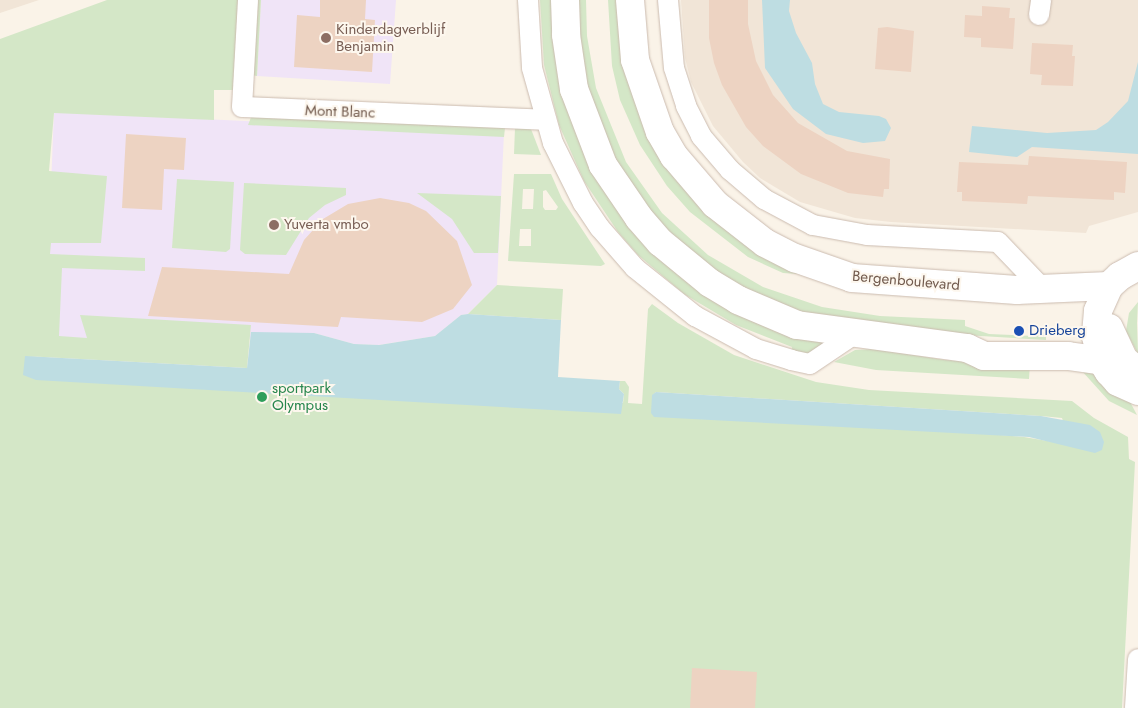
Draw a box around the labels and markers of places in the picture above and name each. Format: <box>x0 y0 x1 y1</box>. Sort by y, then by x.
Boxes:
place label: Kinderdagverblijf Benjamin <box>336 20 445 55</box>
marker: Kinderdagverblijf Benjamin <box>320 32 332 44</box>
place label: Yuverta vmbo <box>284 216 369 234</box>
marker: Yuverta vmbo <box>268 219 280 231</box>
place label: Drieberg <box>1029 322 1086 340</box>
marker: Drieberg <box>1013 325 1025 337</box>
place label: sportpark Olympus <box>272 379 331 414</box>
marker: sportpark Olympus <box>256 391 268 403</box>

